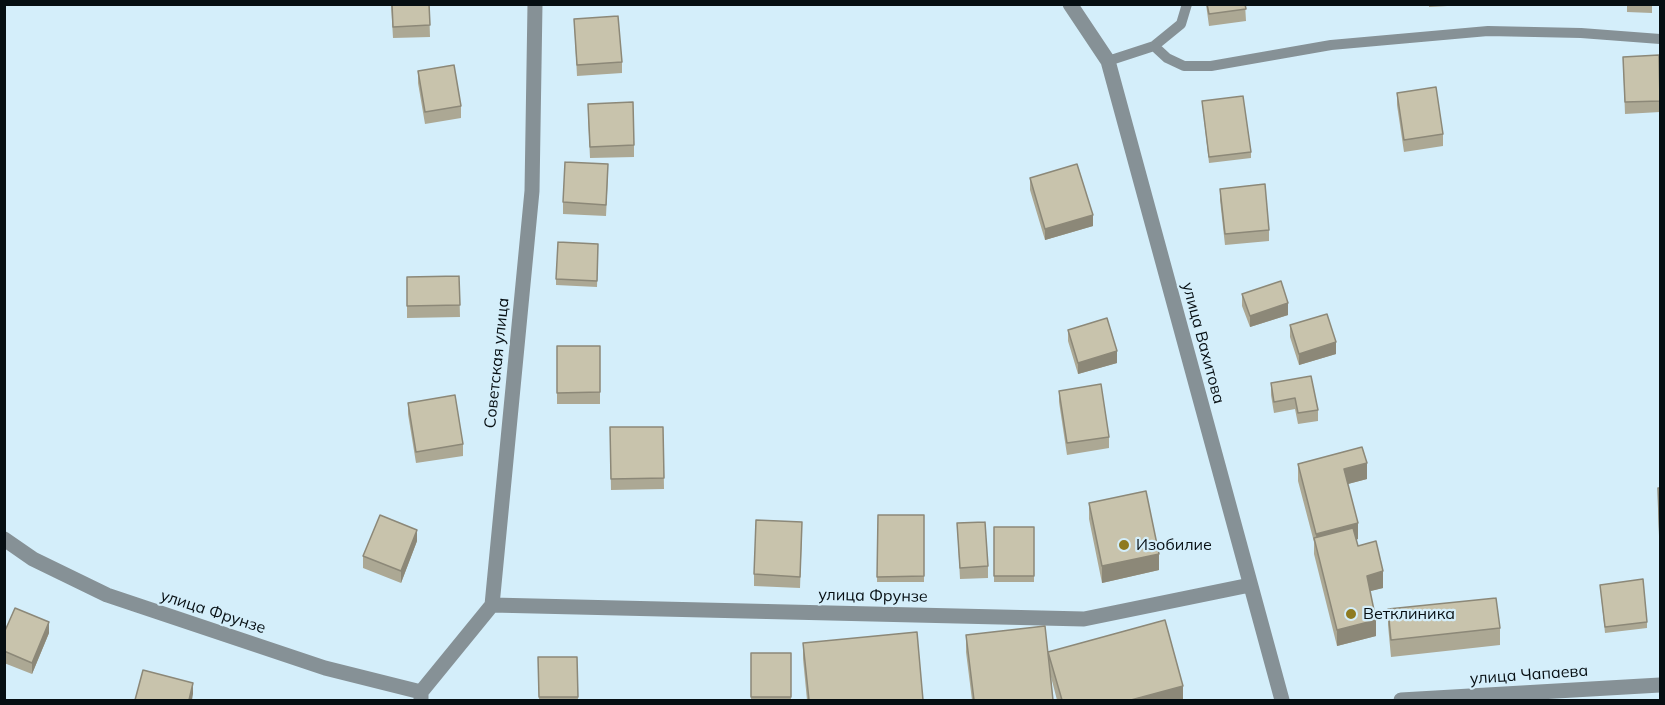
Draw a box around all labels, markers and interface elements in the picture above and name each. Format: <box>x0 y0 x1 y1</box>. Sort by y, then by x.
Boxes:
street label: улица Вахитова <box>1178 280 1228 406</box>
street label: Советская улица <box>481 297 513 429</box>
place label: Изобилие <box>1136 535 1212 555</box>
marker: Изобилие <box>1117 538 1131 552</box>
street label: улица Фрунзе <box>818 585 928 607</box>
street label: улица Фрунзе <box>158 586 268 638</box>
place label: Ветклиника <box>1363 604 1455 624</box>
marker: Ветклиника <box>1344 607 1358 621</box>
street label: улица Чапаева <box>1469 661 1589 689</box>

